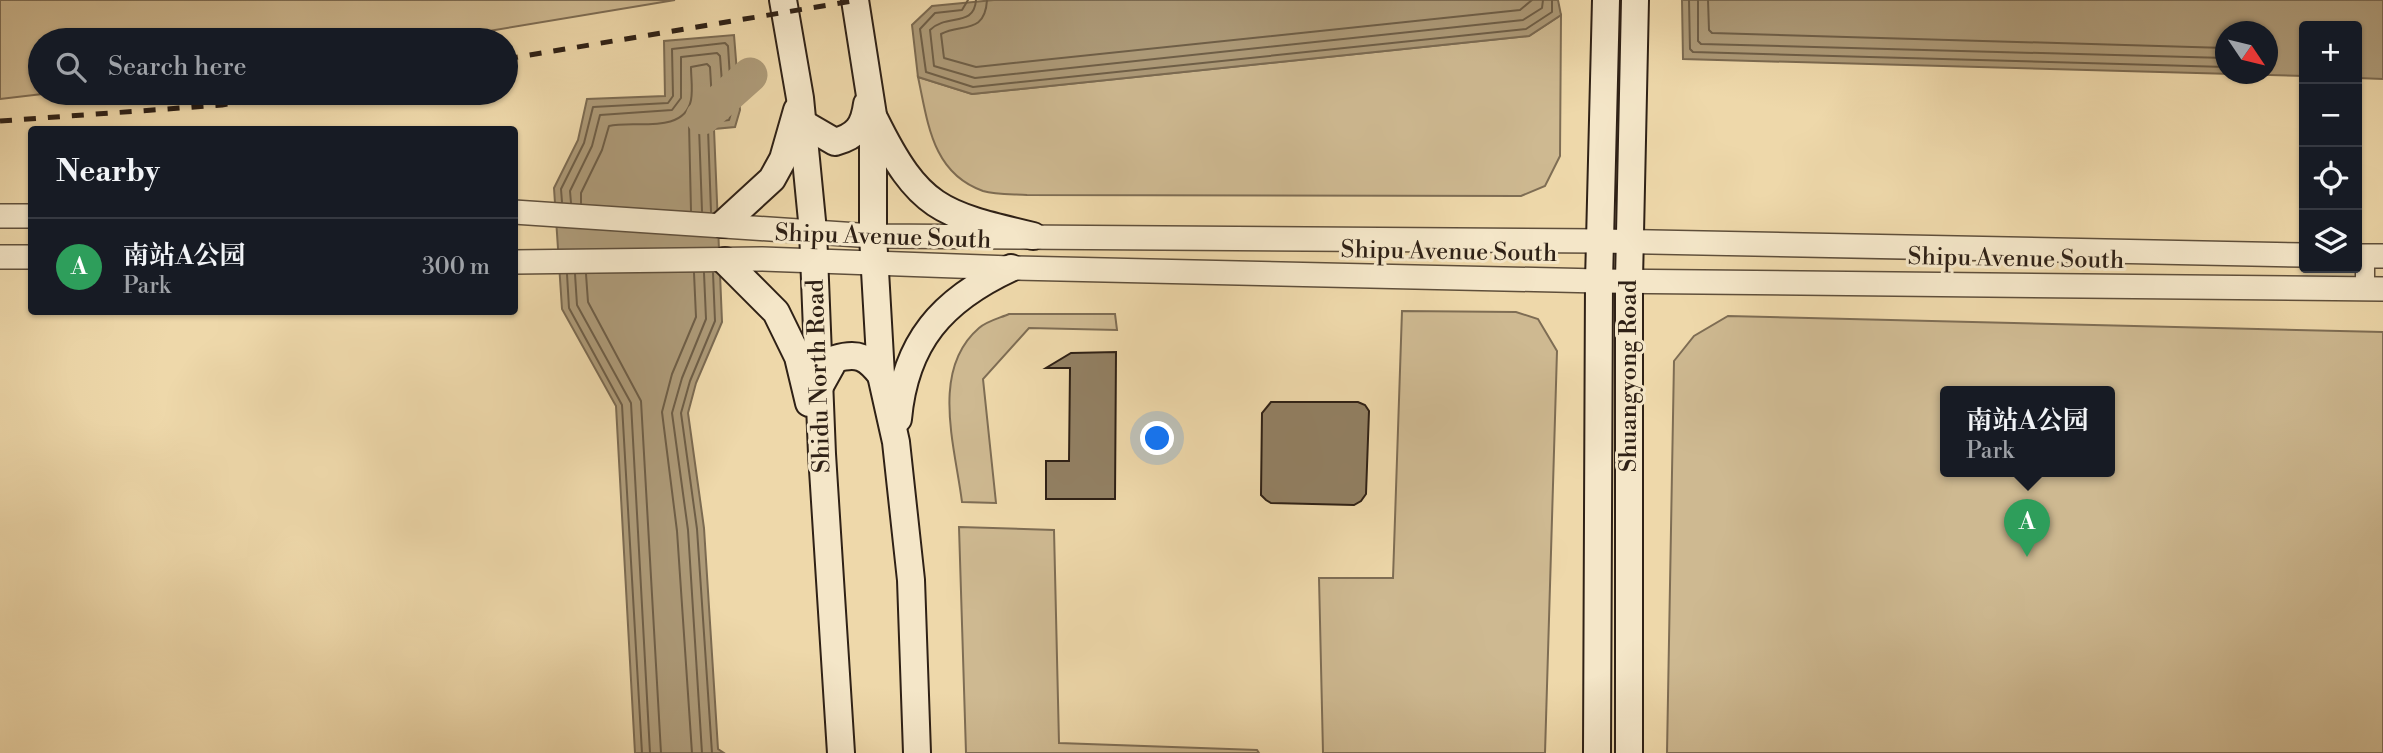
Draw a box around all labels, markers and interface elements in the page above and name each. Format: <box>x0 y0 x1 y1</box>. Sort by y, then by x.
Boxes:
north arrow <box>2215 21 2278 84</box>
map controls <box>2299 21 2362 273</box>
button: + <box>2299 21 2362 84</box>
search box <box>28 28 518 105</box>
icon: search <box>52 48 90 86</box>
text: Search here <box>108 51 247 83</box>
button: − <box>2299 84 2362 147</box>
button: locate <box>2299 147 2362 210</box>
text: Nearby <box>56 153 160 191</box>
button: layers <box>2299 210 2362 273</box>
street label: Shipu Avenue South <box>774 218 992 256</box>
street label: Shipu Avenue South <box>1340 235 1558 269</box>
text: 南站A公园 <box>123 240 246 272</box>
street label: Shipu Avenue South <box>1907 242 2125 276</box>
text: A <box>71 253 87 281</box>
text: 300 m <box>422 253 490 281</box>
text: Park <box>123 272 171 300</box>
street label: Shidu North Road <box>801 278 837 473</box>
street label: Shuangyong Road <box>1614 279 1644 472</box>
popup <box>1940 386 2115 477</box>
text: 南站A公园 <box>1966 405 2089 437</box>
your location <box>1140 421 1174 455</box>
text: Park <box>1966 437 2014 465</box>
pin: A <box>2004 499 2050 557</box>

